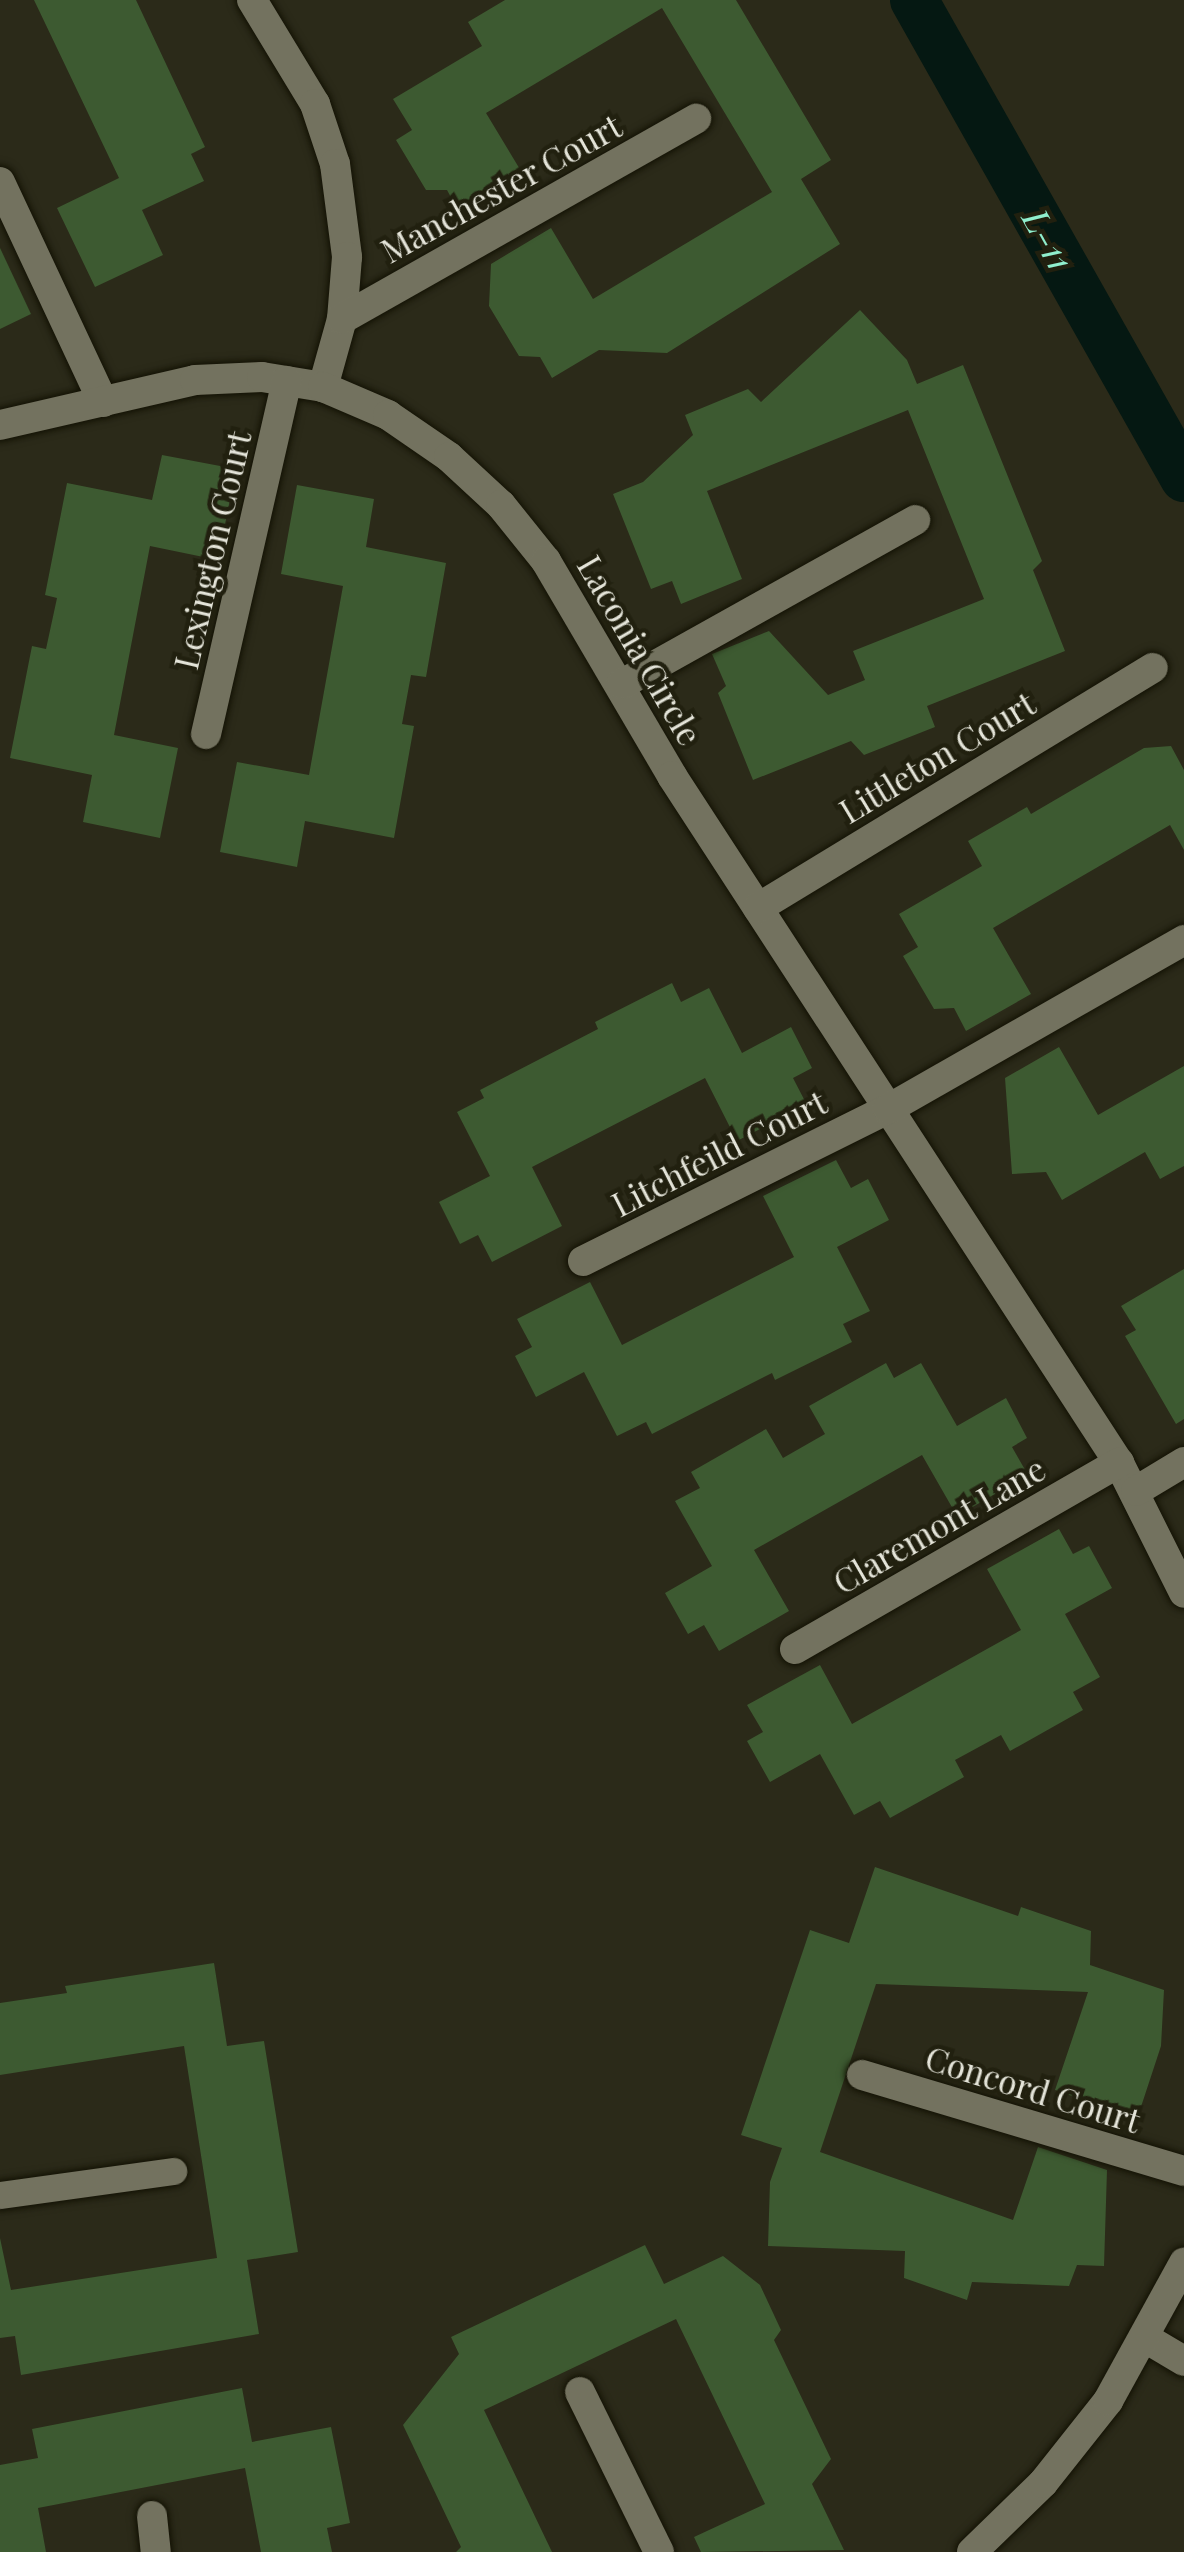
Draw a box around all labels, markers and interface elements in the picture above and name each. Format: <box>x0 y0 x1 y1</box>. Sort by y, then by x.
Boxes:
street label: Manchester Court <box>374 105 628 271</box>
water label: L-11 <box>1015 201 1083 277</box>
street label: Lexington Court <box>165 427 259 673</box>
street label: Laconia Circle <box>570 548 710 752</box>
street label: Littleton Court <box>832 683 1042 831</box>
street label: Litchfeild Court <box>605 1082 833 1224</box>
street label: Claremont Lane <box>826 1448 1052 1602</box>
street label: Concord Court <box>921 2038 1145 2140</box>

